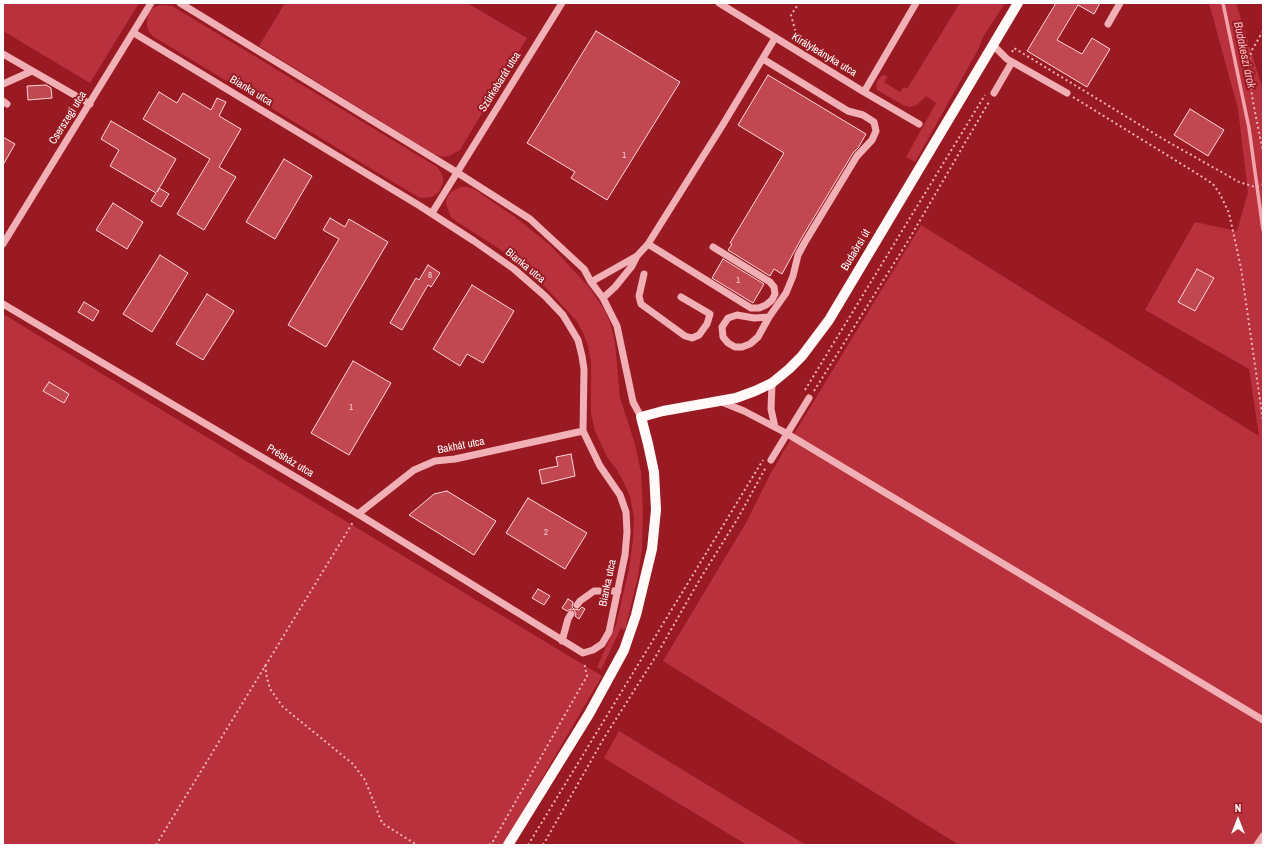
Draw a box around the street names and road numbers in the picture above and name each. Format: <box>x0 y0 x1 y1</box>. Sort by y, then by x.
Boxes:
street label: Királyleányka utca <box>789 30 859 80</box>
street label: Szürkebarát utca <box>476 50 524 114</box>
street label: Bianka utca <box>227 73 275 109</box>
street label: Cserszegi utca <box>46 89 90 147</box>
street label: Budaörsi út <box>838 227 874 273</box>
street label: Bianka utca <box>502 246 548 286</box>
street label: Bakhát utca <box>436 435 486 457</box>
street label: Présház utca <box>264 442 316 480</box>
street label: Bianka utca <box>597 558 619 608</box>

